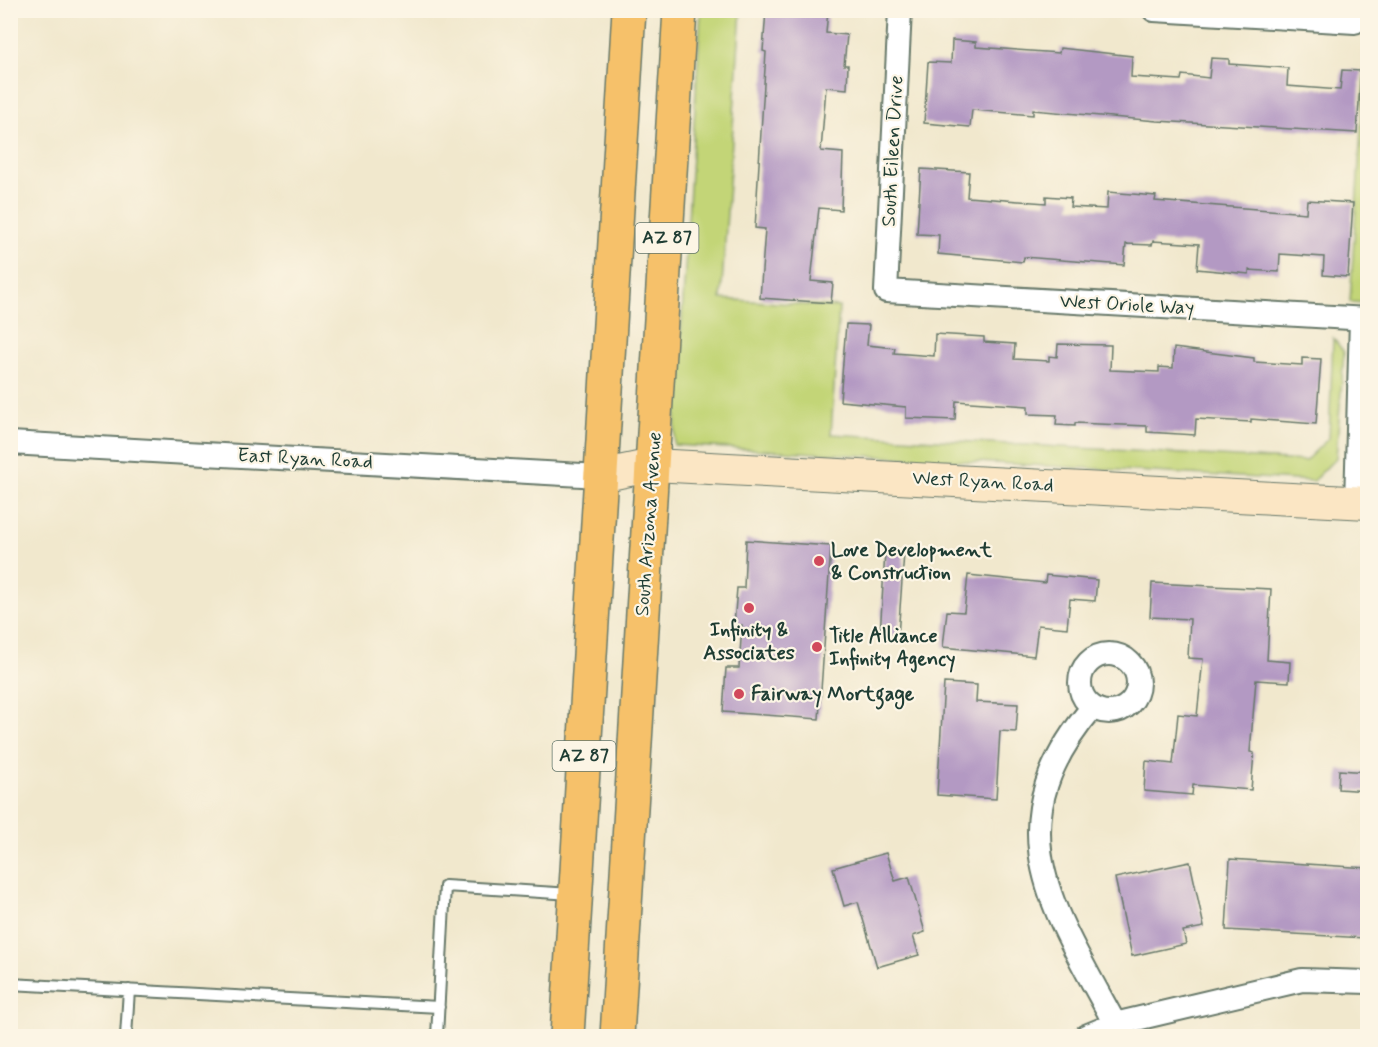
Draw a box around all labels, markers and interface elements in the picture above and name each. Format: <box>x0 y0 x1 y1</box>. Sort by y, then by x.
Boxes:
street label: South Eileen Drive <box>876 75 910 227</box>
road number: AZ 87 <box>636 223 698 253</box>
street label: West Oriole Way <box>1059 288 1195 322</box>
street label: South Arizona Avenue <box>629 431 669 617</box>
street label: East Ryan Road <box>237 442 373 476</box>
street label: West Ryan Road <box>912 465 1054 499</box>
place label: Love Development & Construction <box>831 537 993 587</box>
marker: Love Development & Construction <box>812 554 826 568</box>
marker: Infinity & Associates <box>742 601 756 615</box>
place label: Infinity & Associates <box>703 617 795 667</box>
place label: Title Alliance Infinity Agency <box>829 623 956 673</box>
marker: Title Alliance Infinity Agency <box>810 640 824 654</box>
place label: Fairway Mortgage <box>751 681 915 710</box>
marker: Fairway Mortgage <box>732 687 746 701</box>
road number: AZ 87 <box>552 741 616 771</box>

